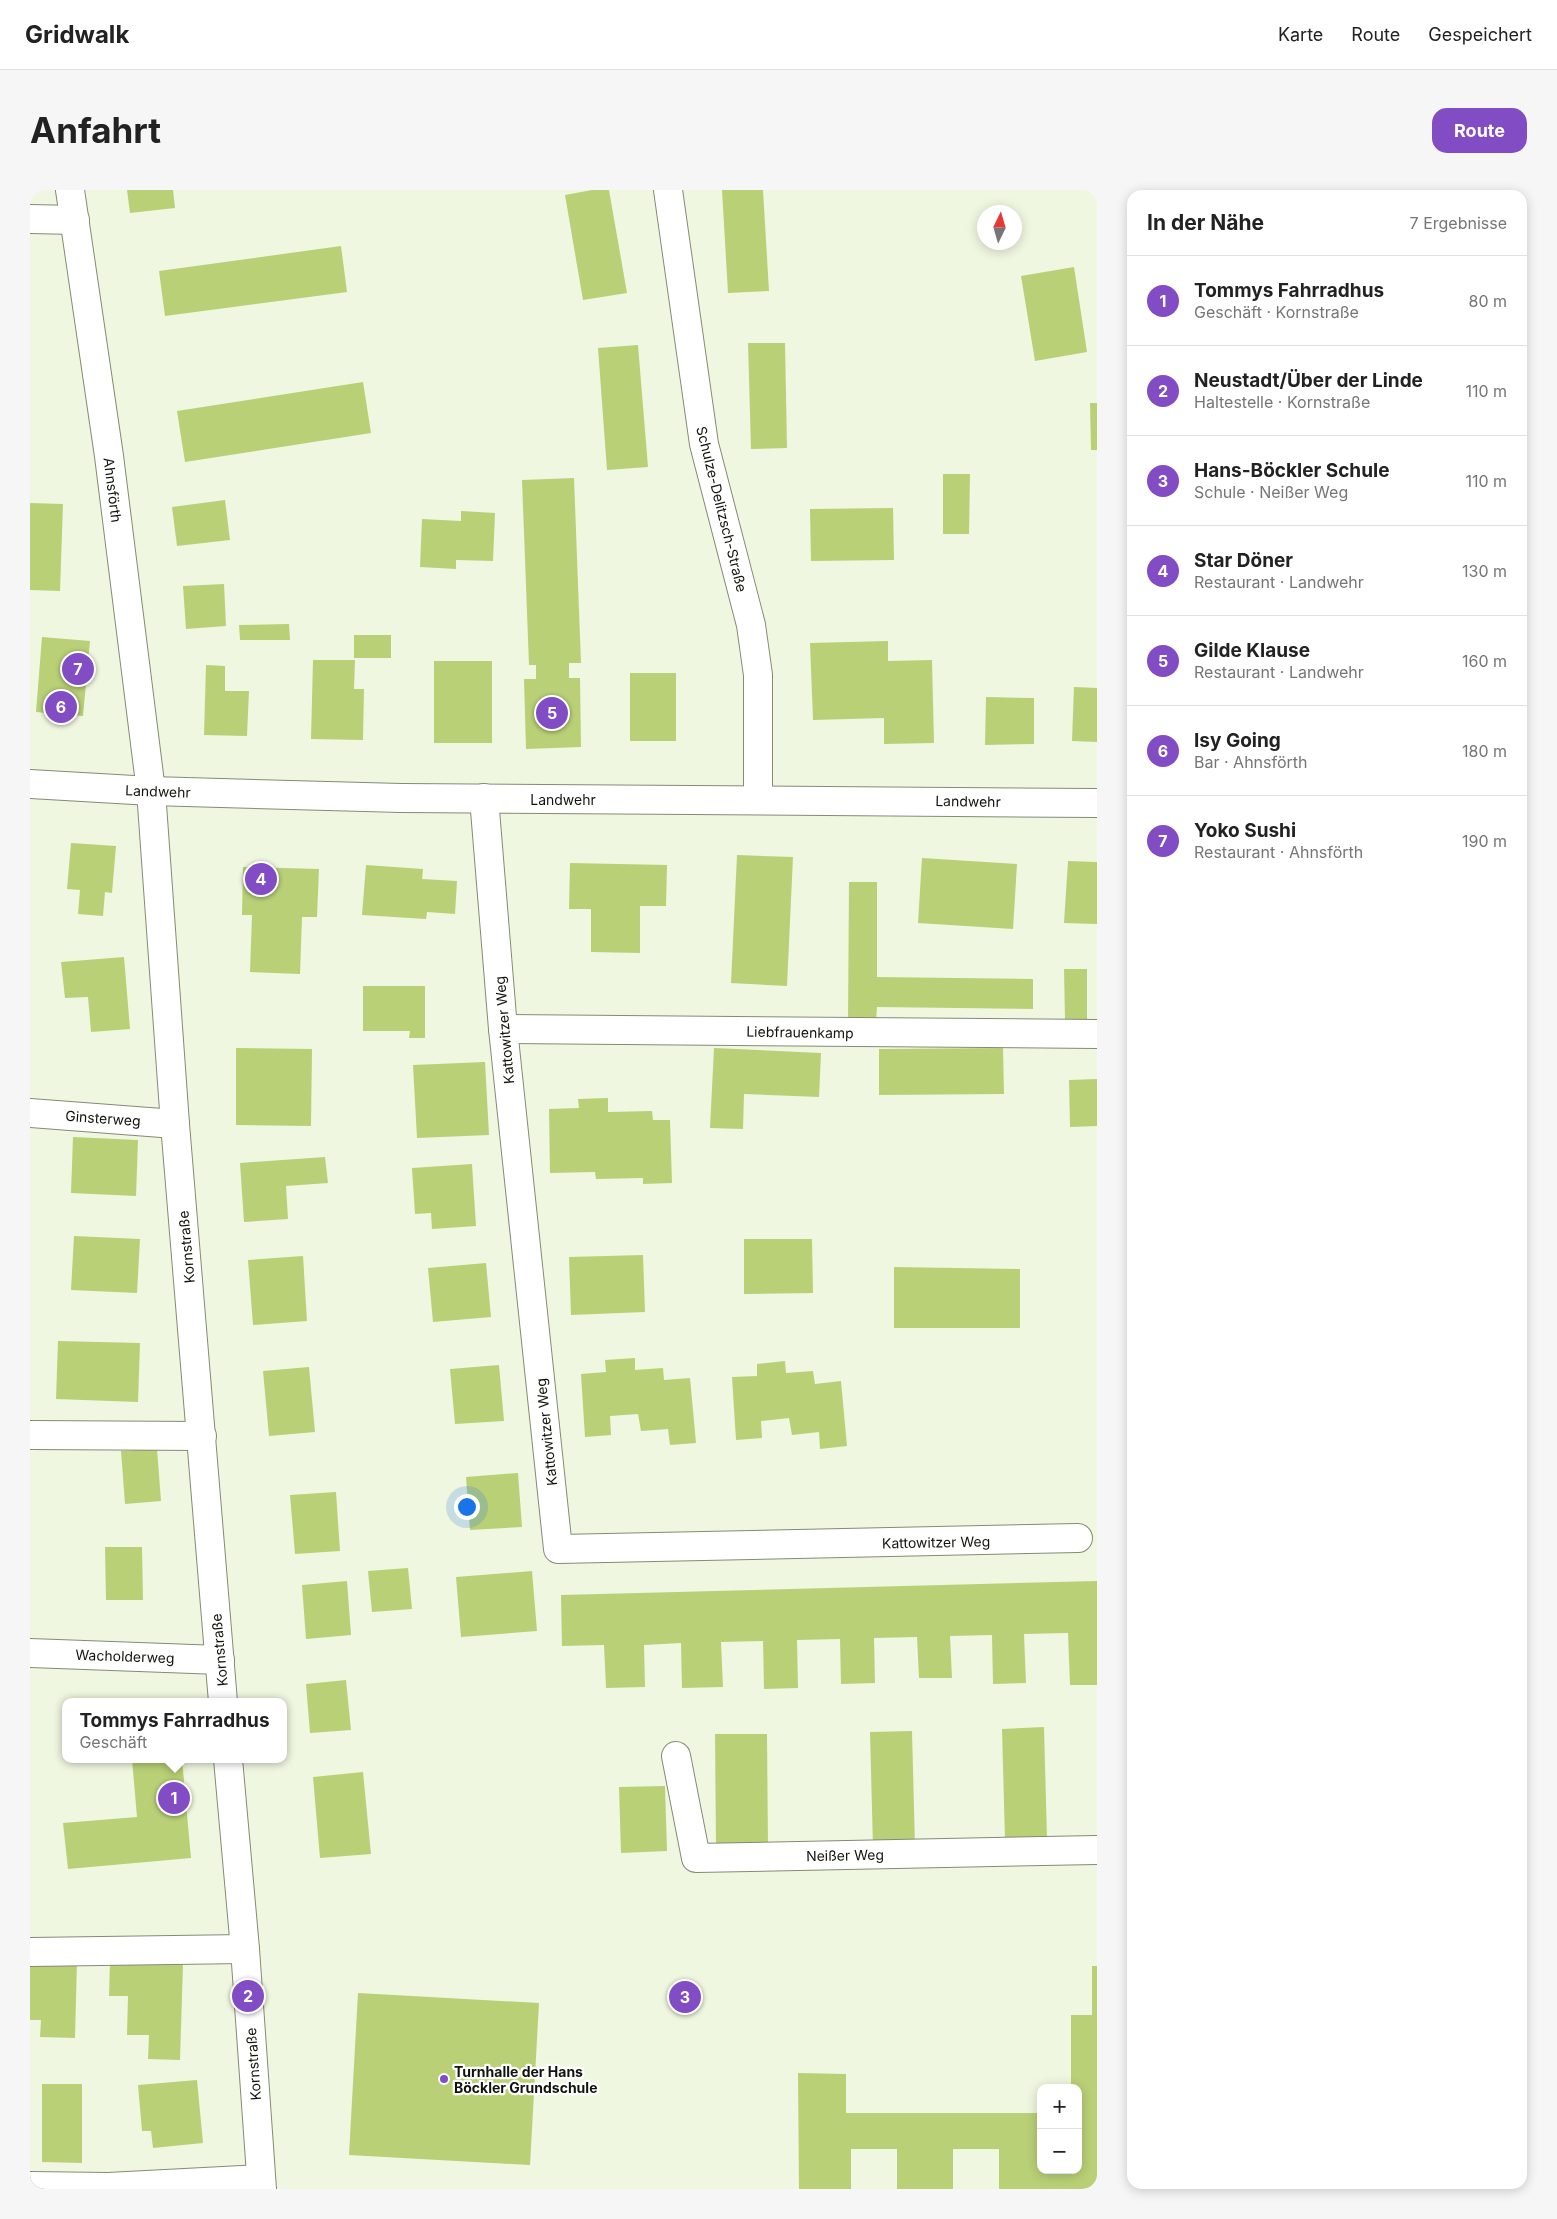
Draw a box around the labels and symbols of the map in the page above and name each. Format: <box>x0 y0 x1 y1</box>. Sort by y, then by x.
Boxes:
north arrow <box>977 205 1022 250</box>
street label: Schulze-Delitzsch-Straße <box>693 424 751 594</box>
street label: Ahnsförth <box>101 457 125 523</box>
pin: 7 <box>62 650 94 688</box>
pin: 6 <box>45 688 77 726</box>
pin: 5 <box>536 694 568 732</box>
street label: Landwehr <box>125 781 191 801</box>
street label: Landwehr <box>530 791 596 808</box>
street label: Landwehr <box>935 792 1001 810</box>
pin: 4 <box>245 860 277 898</box>
street label: Kattowitzer Weg <box>491 975 517 1085</box>
street label: Liebfrauenkamp <box>746 1023 854 1041</box>
street label: Ginsterweg <box>65 1107 141 1129</box>
street label: Kornstraße <box>174 1210 198 1284</box>
street label: Kattowitzer Weg <box>532 1377 560 1487</box>
your location <box>454 1494 480 1520</box>
street label: Kattowitzer Weg <box>882 1533 990 1551</box>
street label: Kornstraße <box>207 1613 231 1687</box>
street label: Wacholderweg <box>75 1646 175 1666</box>
pin: 1 <box>158 1779 190 1817</box>
street label: Neißer Weg <box>806 1846 884 1864</box>
pin: 2 <box>232 1977 264 2015</box>
pin: 3 <box>669 1978 701 2016</box>
street label: Kornstraße <box>242 2027 264 2101</box>
place label: Turnhalle der Hans Böckler Grundschule <box>454 2063 597 2096</box>
marker: Turnhalle der Hans Böckler Grundschule <box>438 2073 450 2085</box>

